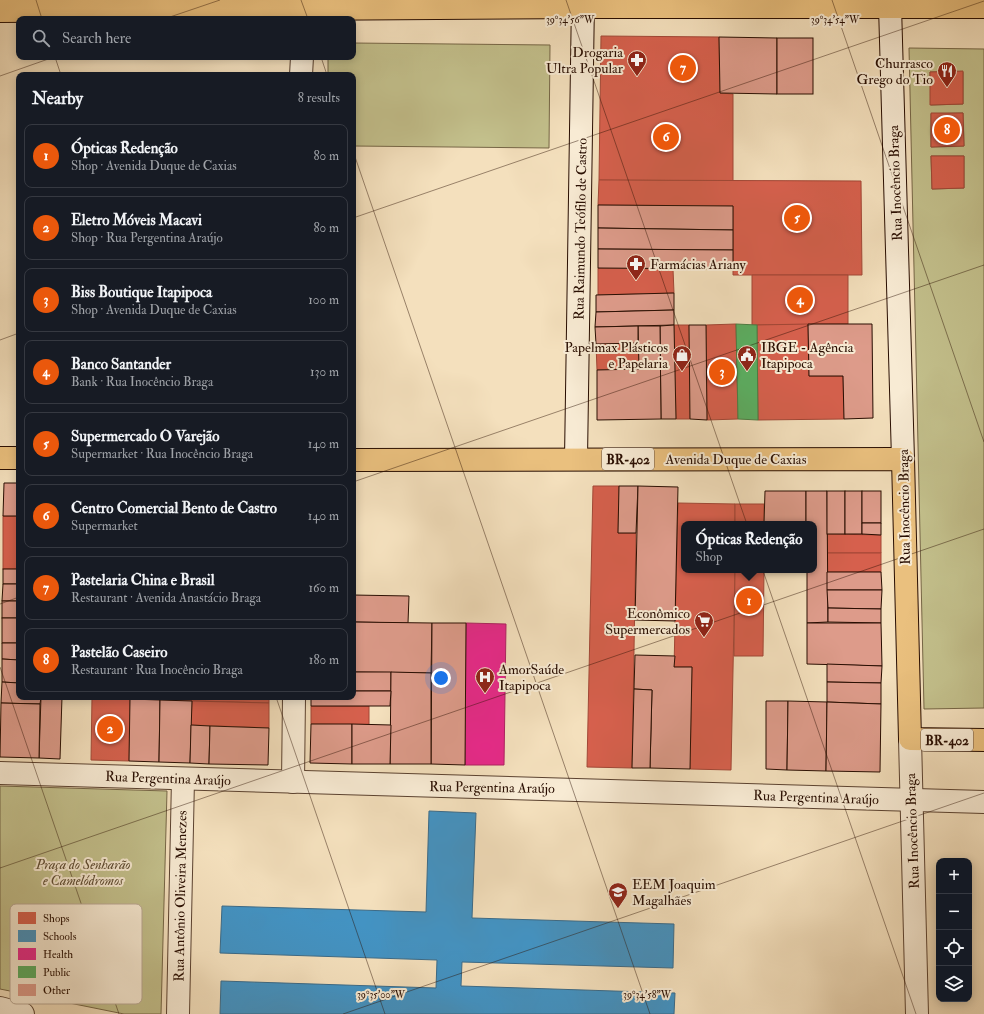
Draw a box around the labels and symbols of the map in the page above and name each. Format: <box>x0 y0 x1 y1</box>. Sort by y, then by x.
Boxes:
text: 39°34'56"W <box>546 14 595 26</box>
text: 39°34'54"W <box>811 14 860 26</box>
place label: Drogaria Ultra Popular <box>546 44 624 78</box>
pharmacy icon: Drogaria Ultra Popular <box>626 49 648 77</box>
pin: 7 <box>670 53 696 83</box>
place label: Churrasco Grego do Tio <box>856 55 933 88</box>
restaurant icon: Churrasco Grego do Tio <box>936 60 958 88</box>
pin: 8 <box>934 115 960 145</box>
pin: 6 <box>653 122 679 152</box>
street label: Rua Inocêncio Braga <box>885 125 906 241</box>
street label: Rua Raimundo Teófilo de Castro <box>570 138 591 320</box>
pin: 5 <box>784 203 810 233</box>
pharmacy icon: Farmácias Ariany <box>625 253 647 281</box>
place label: Farmácias Ariany <box>650 256 747 274</box>
pin: 4 <box>787 285 813 315</box>
place label: Papelmax Plásticos e Papelaria <box>564 339 668 373</box>
place label: IBGE - Agência Itapipoca <box>761 339 854 373</box>
shop icon: Papelmax Plásticos e Papelaria <box>671 344 693 372</box>
public building icon: IBGE - Agência Itapipoca <box>736 344 758 372</box>
pin: 3 <box>709 357 735 387</box>
road number: BR-402 <box>602 448 654 470</box>
street label: Rua Inocêncio Braga <box>895 449 914 565</box>
street label: Avenida Duque de Caxias <box>665 451 807 468</box>
pin: 1 <box>736 586 762 616</box>
place label: Econômico Supermercados <box>605 605 690 639</box>
supermarket icon: Econômico Supermercados <box>693 610 715 638</box>
place label: AmorSaúde Itapipoca <box>498 661 564 695</box>
hospital icon: AmorSaúde Itapipoca <box>474 666 496 694</box>
your location <box>431 668 451 688</box>
pin: 2 <box>97 714 123 744</box>
road number: BR-402 <box>921 729 973 751</box>
street label: Rua Pergentina Araújo <box>105 768 231 789</box>
street label: Rua Inocêncio Braga <box>902 773 923 889</box>
street label: Rua Pergentina Araújo <box>429 778 555 797</box>
street label: Rua Pergentina Araújo <box>753 787 879 808</box>
street label: Rua Antônio Oliveira Menezes <box>171 810 190 982</box>
park label: Praça do Senharão e Camelódromos <box>34 856 131 889</box>
place label: EEM Joaquim Magalhães <box>632 876 716 909</box>
school or university icon: EEM Joaquim Magalhães <box>607 881 629 909</box>
legend <box>10 904 142 1004</box>
text: Shops <box>43 912 70 926</box>
text: Schools <box>43 930 77 943</box>
text: Health <box>43 948 73 961</box>
text: Public <box>43 966 71 979</box>
text: Other <box>43 984 71 997</box>
text: 39°35'00"W <box>357 989 406 1001</box>
text: 39°34'58"W <box>623 989 672 1001</box>

